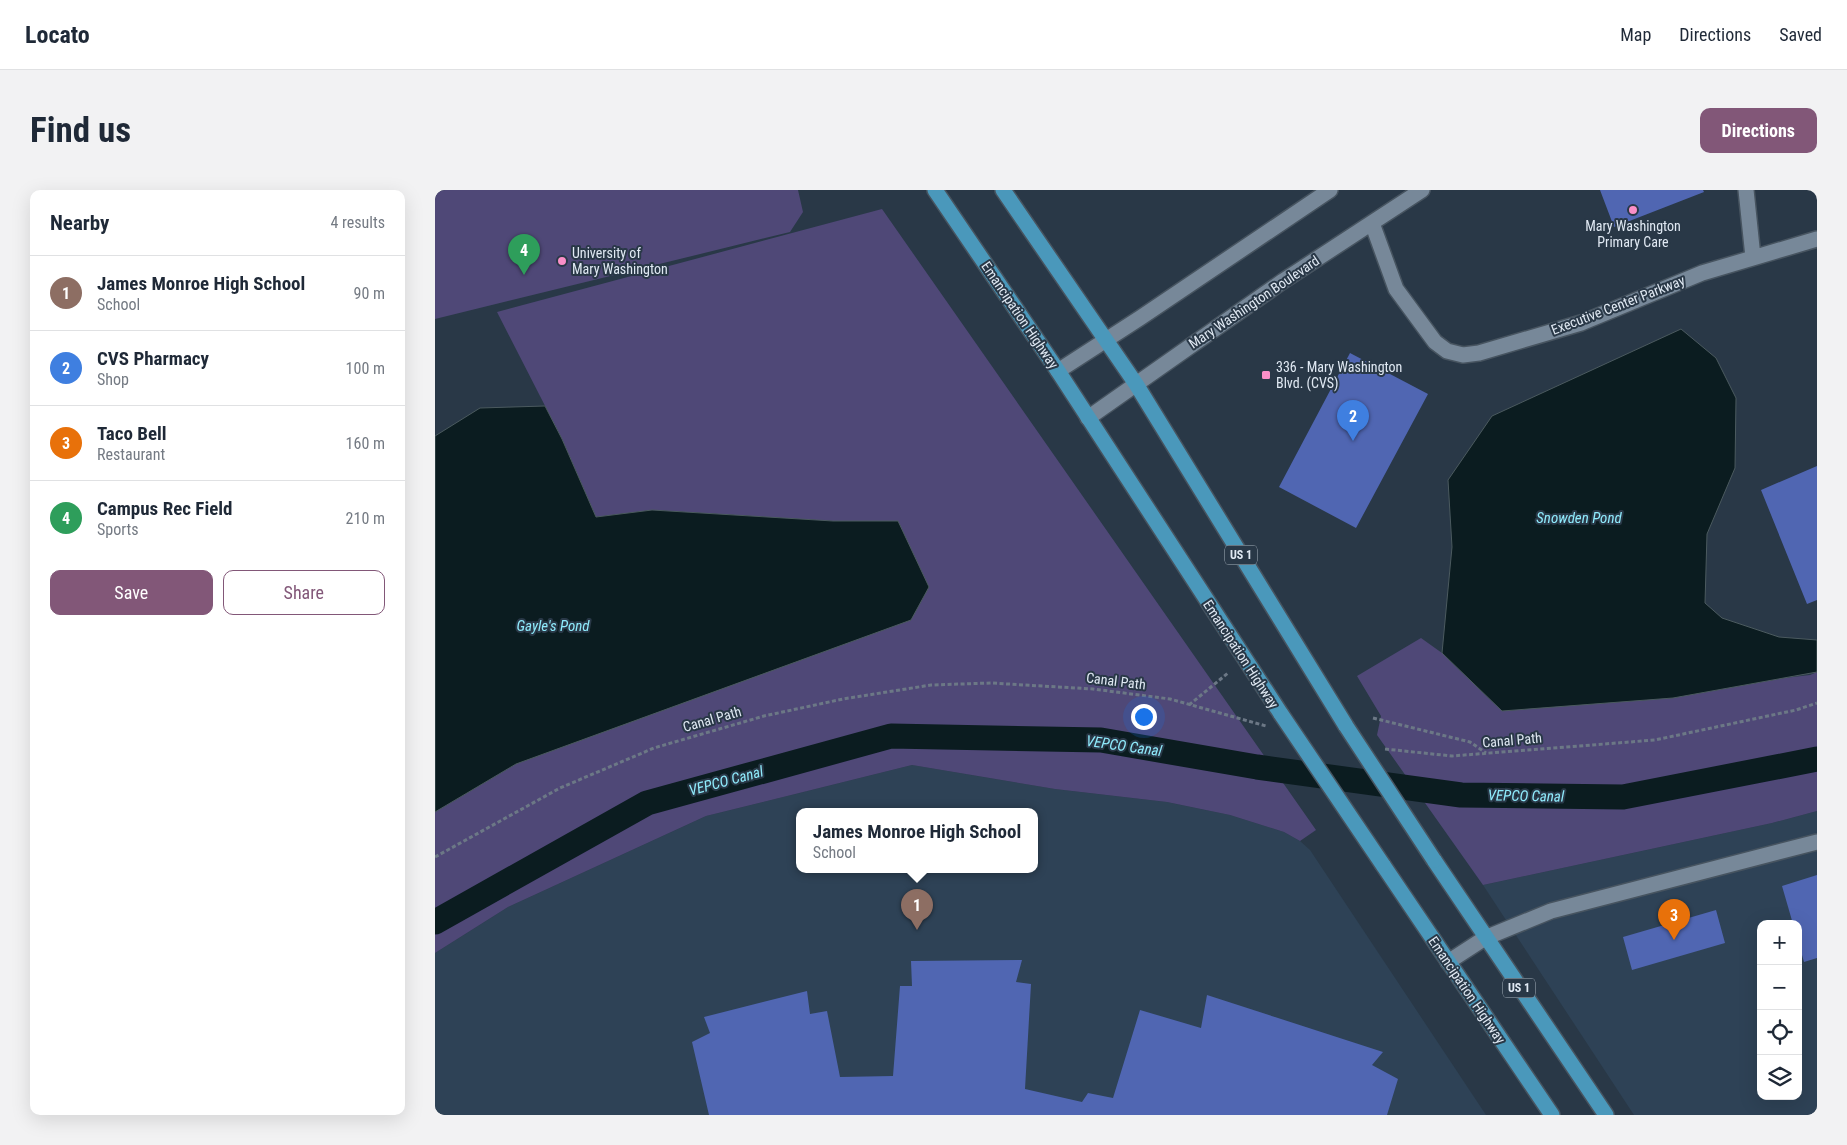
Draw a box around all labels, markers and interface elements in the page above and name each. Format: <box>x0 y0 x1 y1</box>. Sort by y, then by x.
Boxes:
text: Locato <box>25 21 90 49</box>
text: Map <box>1620 24 1651 45</box>
text: Directions <box>1679 24 1751 45</box>
text: Saved <box>1779 24 1822 45</box>
button: Directions <box>1700 108 1817 153</box>
text: Find us <box>30 110 131 151</box>
marker: Mary Washington Primary Care <box>1627 204 1639 216</box>
text: Nearby <box>50 211 109 235</box>
text: 4 results <box>330 213 385 232</box>
place label: Mary Washington Primary Care <box>1585 218 1681 250</box>
pin: 4 <box>508 234 540 275</box>
place label: University of Mary Washington <box>572 245 668 277</box>
street label: Mary Washington Boulevard <box>1186 252 1322 352</box>
marker: University of Mary Washington <box>556 255 568 267</box>
street label: Emancipation Highway <box>978 258 1062 372</box>
text: James Monroe High School <box>97 272 305 295</box>
street label: Executive Center Parkway <box>1549 272 1687 338</box>
text: 1 <box>62 284 70 303</box>
text: 90 m <box>353 284 385 303</box>
text: School <box>97 295 140 314</box>
text: CVS Pharmacy <box>97 347 209 370</box>
text: 2 <box>62 359 70 378</box>
text: 100 m <box>346 359 385 378</box>
place label: 336 - Mary Washington Blvd. (CVS) <box>1276 359 1402 392</box>
marker: 336 - Mary Washington Blvd. (CVS) <box>1260 369 1272 381</box>
text: Shop <box>97 370 129 389</box>
pin: 2 <box>1337 400 1369 441</box>
text: Taco Bell <box>97 422 167 445</box>
text: 3 <box>62 434 70 453</box>
text: 160 m <box>346 434 385 453</box>
text: Restaurant <box>97 445 165 464</box>
text: Campus Rec Field <box>97 497 232 520</box>
text: 4 <box>62 509 70 528</box>
text: 210 m <box>346 509 385 528</box>
water label: Snowden Pond <box>1536 509 1622 527</box>
text: Sports <box>97 520 139 539</box>
road number: US 1 <box>1225 546 1257 564</box>
button: Save <box>50 570 213 615</box>
button: Share <box>223 570 385 615</box>
street label: Emancipation Highway <box>1200 597 1282 711</box>
water label: Gayle's Pond <box>516 617 590 635</box>
street label: Canal Path <box>1085 669 1147 693</box>
street label: Canal Path <box>681 703 743 735</box>
your location <box>1131 704 1157 730</box>
street label: Canal Path <box>1481 729 1543 751</box>
water label: VEPCO Canal <box>1085 732 1164 760</box>
water label: VEPCO Canal <box>687 762 766 800</box>
water label: VEPCO Canal <box>1488 786 1565 806</box>
popup <box>796 808 1038 873</box>
text: James Monroe High School <box>813 820 1021 843</box>
text: School <box>813 843 856 862</box>
pin: 1 <box>901 889 933 930</box>
pin: 3 <box>1658 899 1690 940</box>
map controls <box>1757 920 1802 1100</box>
button: + <box>1757 920 1802 965</box>
street label: Emancipation Highway <box>1425 933 1509 1047</box>
button: − <box>1757 965 1802 1010</box>
road number: US 1 <box>1503 978 1535 998</box>
button: locate <box>1757 1010 1802 1055</box>
button: layers <box>1757 1055 1802 1100</box>

